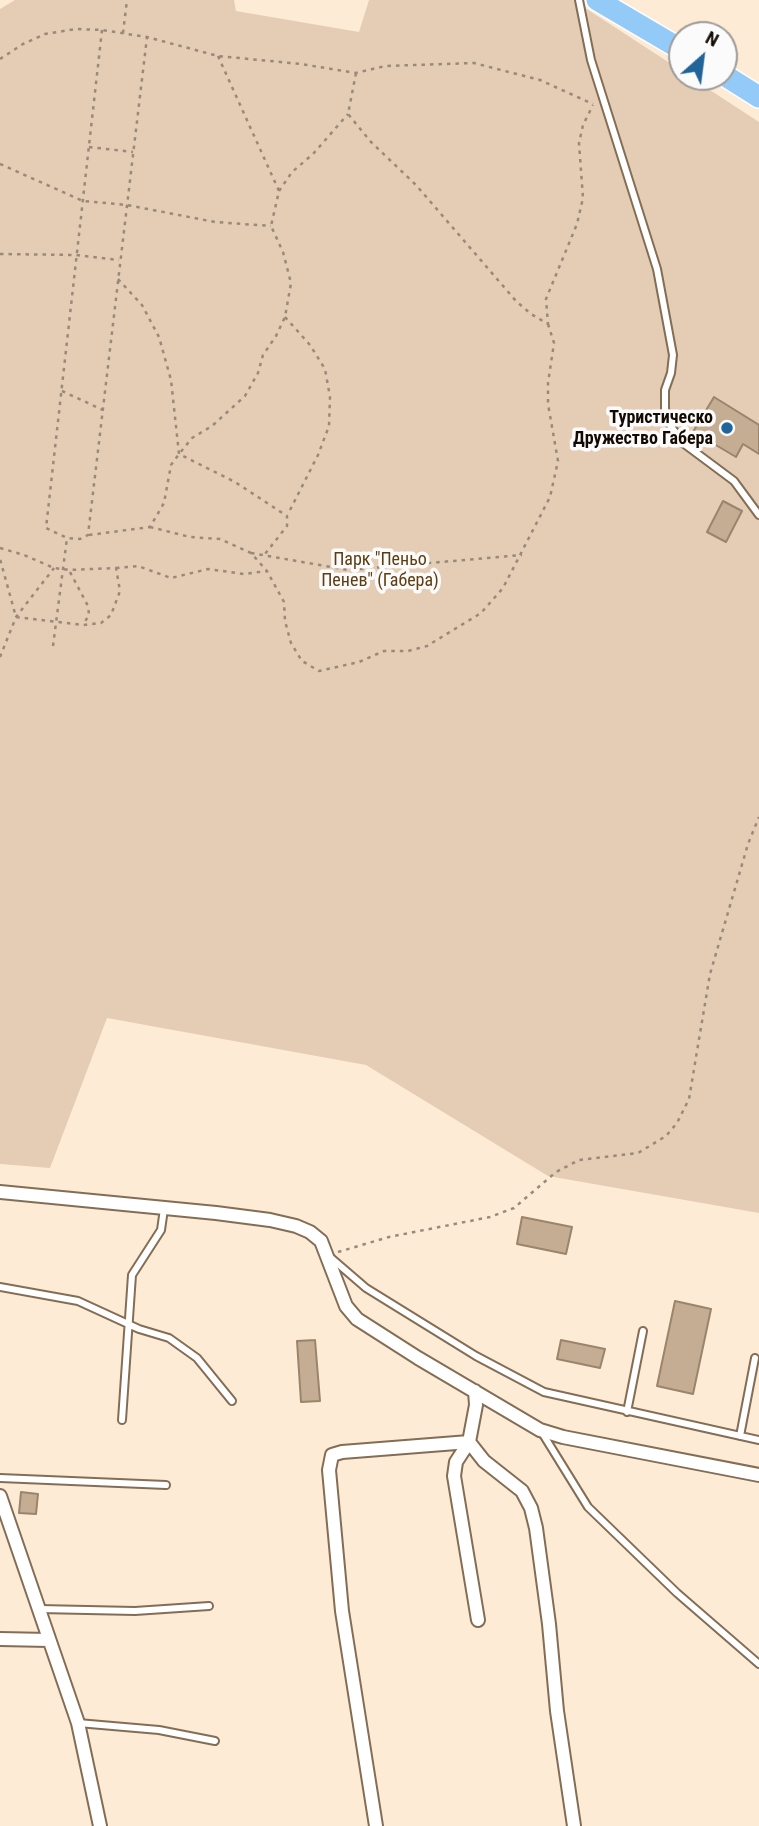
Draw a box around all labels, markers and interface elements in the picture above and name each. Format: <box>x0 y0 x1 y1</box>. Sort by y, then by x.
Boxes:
north arrow <box>668 21 738 91</box>
text: N <box>702 26 723 52</box>
place label: Туристическо Дружество Габера <box>573 407 713 450</box>
marker: Туристическо Дружество Габера <box>719 420 735 436</box>
park label: Парк "Пеньо Пенев" (Габера) <box>321 549 439 592</box>

